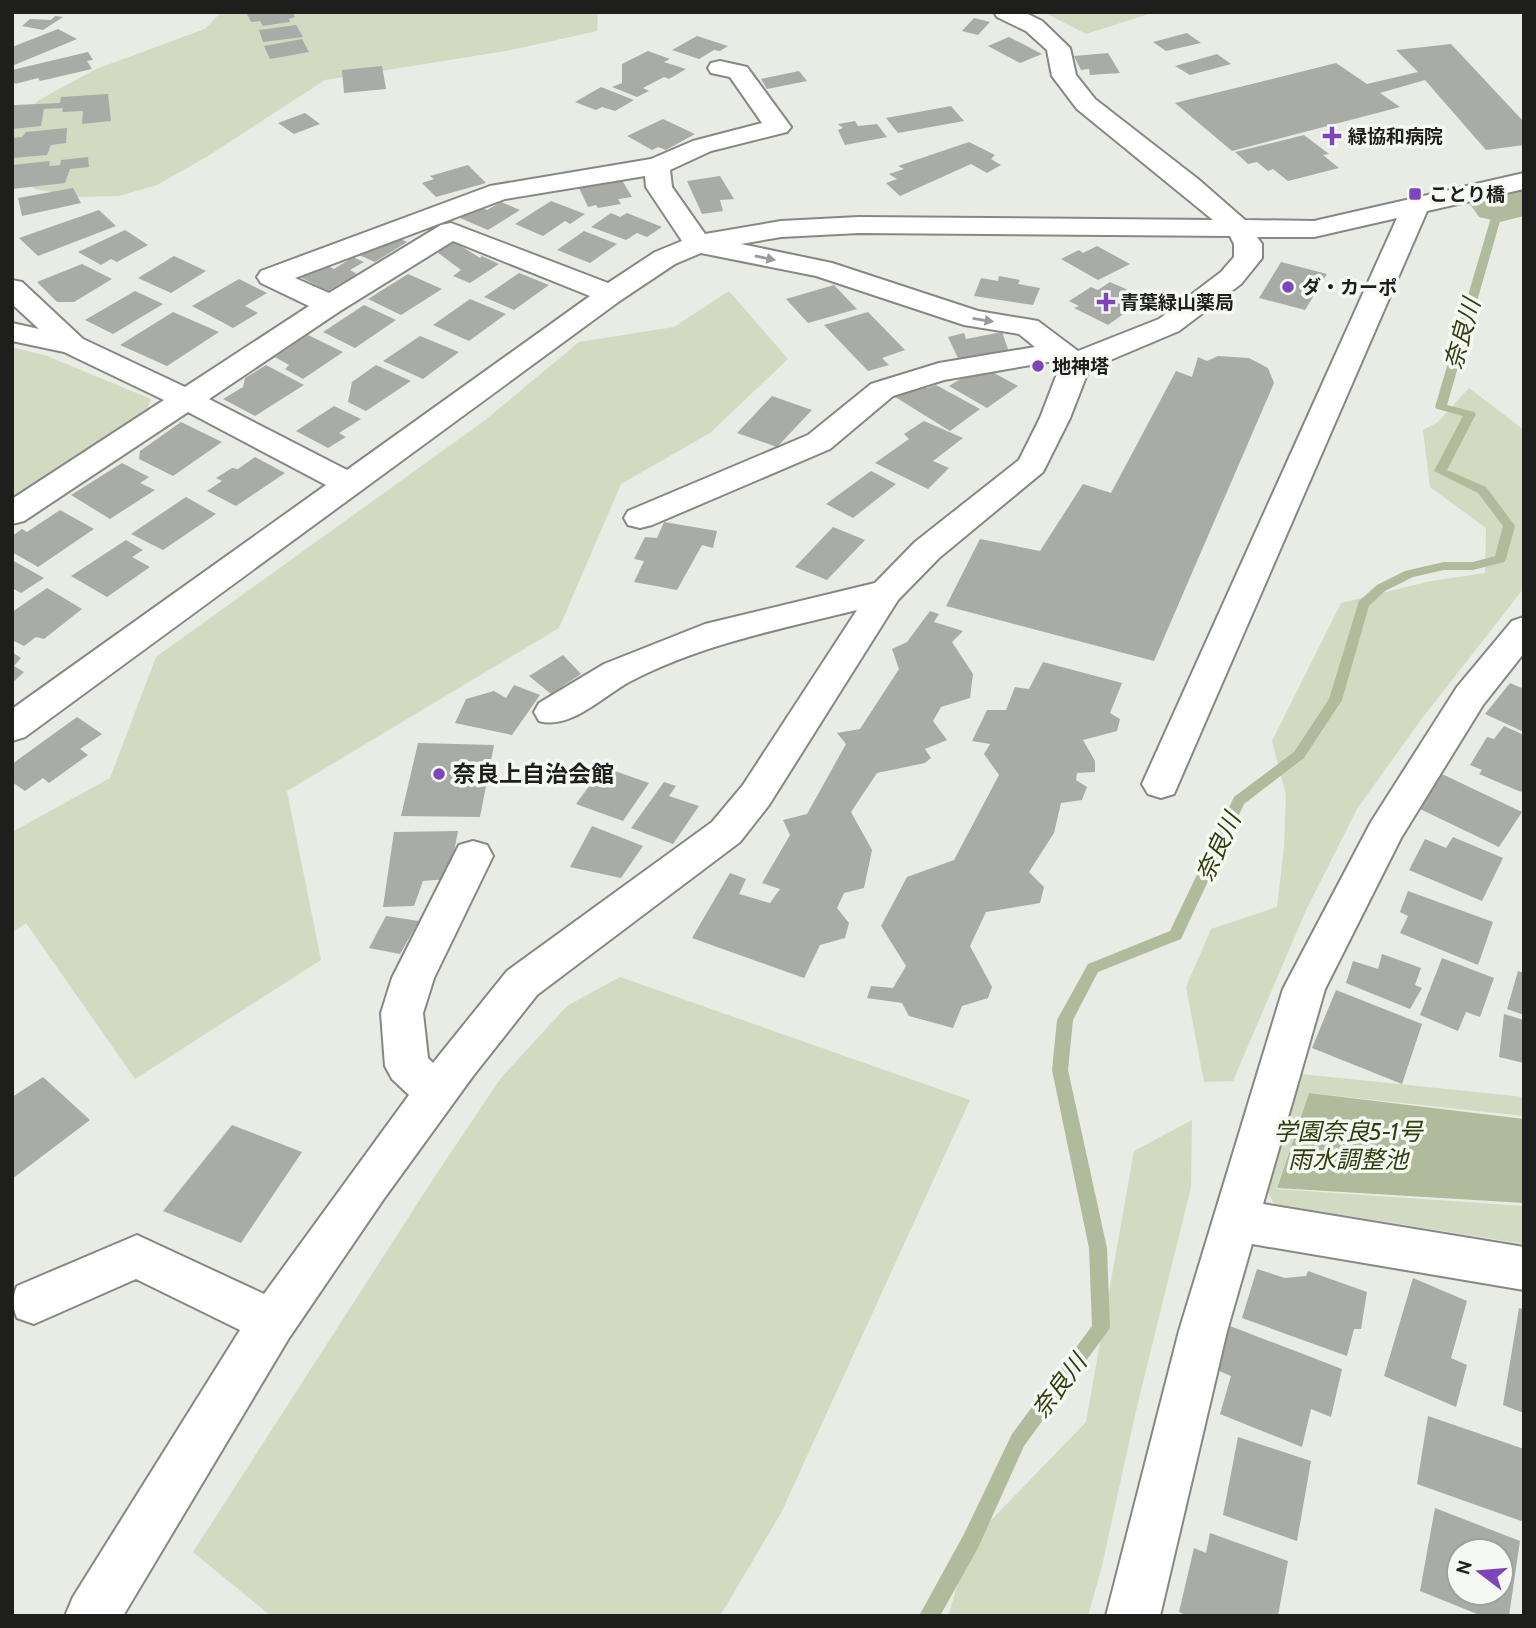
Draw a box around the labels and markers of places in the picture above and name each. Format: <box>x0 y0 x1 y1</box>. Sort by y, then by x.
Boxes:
place label: 緑協和病院 <box>1348 125 1443 148</box>
marker: 緑協和病院 <box>1322 126 1342 146</box>
place label: ことり橋 <box>1429 183 1505 206</box>
marker: ことり橋 <box>1407 186 1423 202</box>
place label: ダ・カーポ <box>1302 276 1397 299</box>
marker: ダ・カーポ <box>1280 279 1296 295</box>
place label: 青葉緑山薬局 <box>1120 291 1234 314</box>
marker: 青葉緑山薬局 <box>1098 294 1114 310</box>
place label: 地神塔 <box>1052 355 1109 378</box>
marker: 地神塔 <box>1030 358 1046 374</box>
place label: 奈良上自治会館 <box>453 760 614 788</box>
marker: 奈良上自治会館 <box>431 766 447 782</box>

